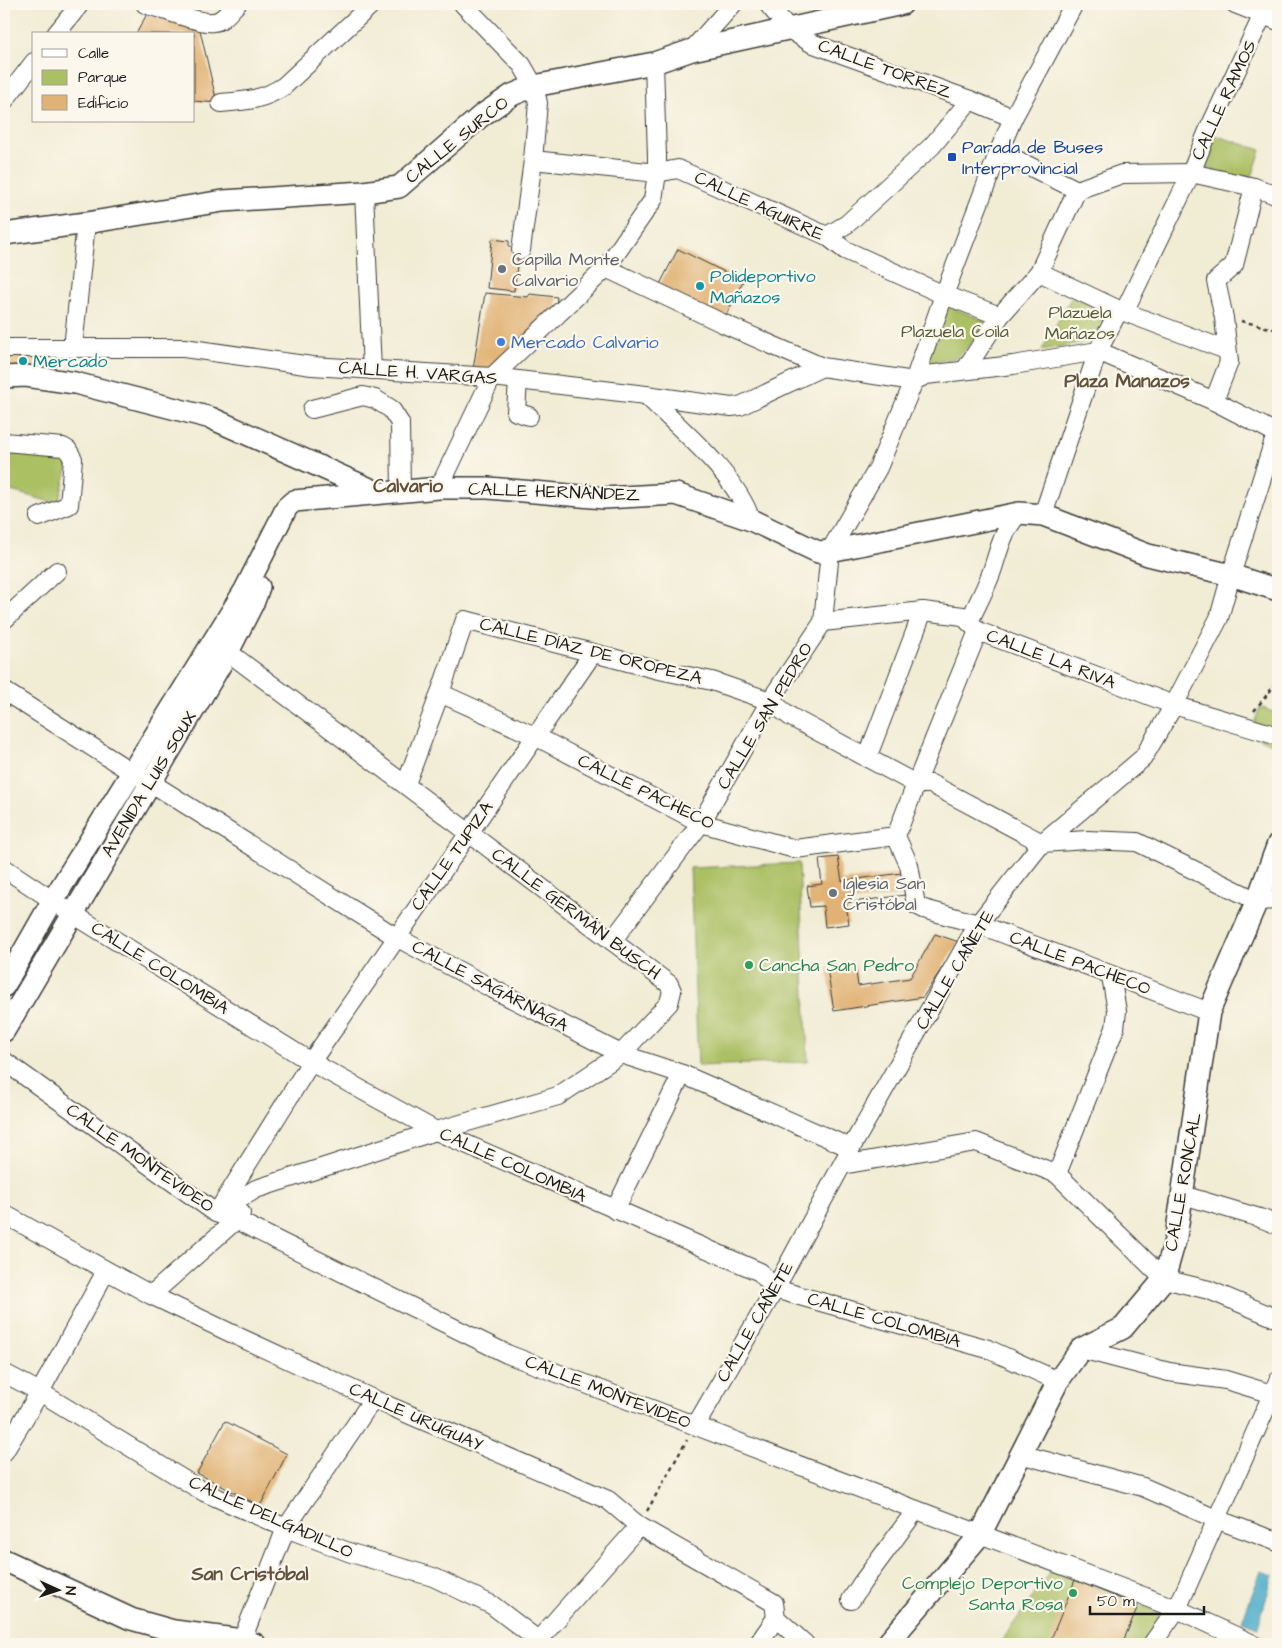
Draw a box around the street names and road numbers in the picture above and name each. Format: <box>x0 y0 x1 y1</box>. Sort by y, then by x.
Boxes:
street label: CALLE TORREZ <box>815 33 955 105</box>
street label: CALLE RAMOS <box>1185 36 1263 164</box>
street label: CALLE SURCO <box>400 91 514 189</box>
street label: CALLE AGUIRRE <box>690 165 828 247</box>
street label: CALLE H. VARGAS <box>338 355 498 391</box>
street label: CALLE HERNÁNDEZ <box>468 477 640 507</box>
street label: CALLE DÍAZ DE OROPEZA <box>477 611 705 691</box>
street label: CALLE LA RIVA <box>983 623 1120 695</box>
street label: CALLE SAN PEDRO <box>711 638 819 794</box>
street label: AVENIDA LUIS SOUX <box>95 706 203 862</box>
street label: CALLE PACHECO <box>573 748 719 836</box>
street label: CALLE TUPIZA <box>405 796 499 916</box>
street label: CALLE GERMÁN BUSCH <box>486 842 666 986</box>
street label: CALLE CAÑETE <box>909 905 1001 1034</box>
street label: CALLE COLOMBIA <box>86 915 234 1021</box>
street label: CALLE PACHECO <box>1006 925 1154 1001</box>
street label: CALLE SAGÁRNAGA <box>407 934 573 1038</box>
street label: CALLE MONTEVIDEO <box>61 1097 219 1219</box>
street label: CALLE RONCAL <box>1159 1110 1208 1253</box>
street label: CALLE COLOMBIA <box>436 1121 591 1209</box>
street label: CALLE CAÑETE <box>710 1257 800 1387</box>
street label: CALLE COLOMBIA <box>804 1286 964 1354</box>
street label: CALLE MONTEVIDEO <box>522 1349 694 1435</box>
street label: CALLE URUGUAY <box>345 1376 487 1458</box>
street label: CALLE DELGADILLO <box>185 1470 357 1564</box>

